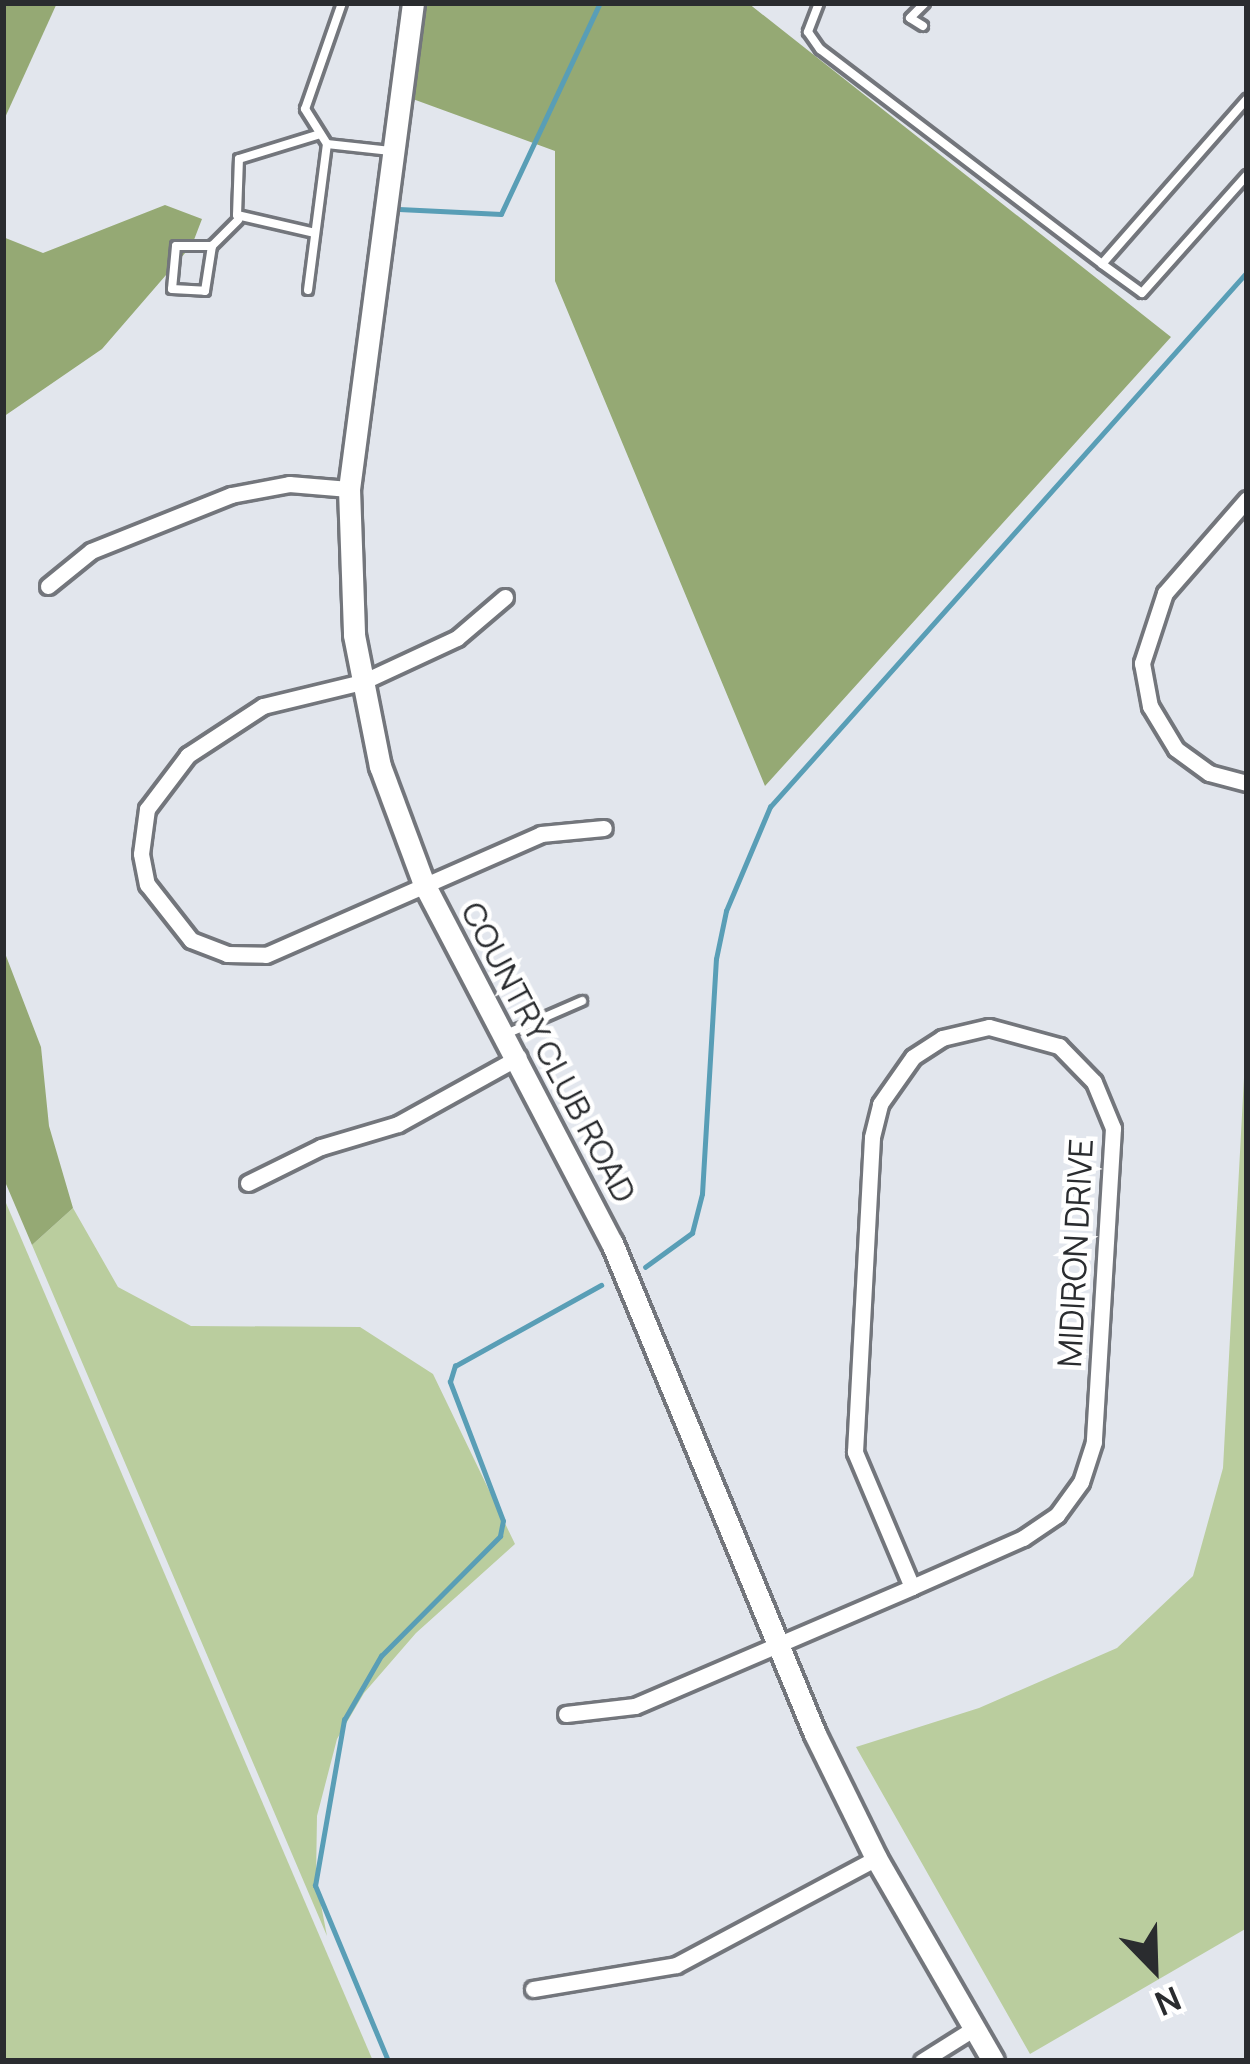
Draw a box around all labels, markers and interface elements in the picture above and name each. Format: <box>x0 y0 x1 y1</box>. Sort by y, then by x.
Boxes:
street label: COUNTRY CLUB ROAD <box>453 894 645 1210</box>
street label: MIDIRON DRIVE <box>1049 1138 1101 1368</box>
north arrow <box>1094 1908 1214 2028</box>
text: N <box>1149 1976 1188 2027</box>

